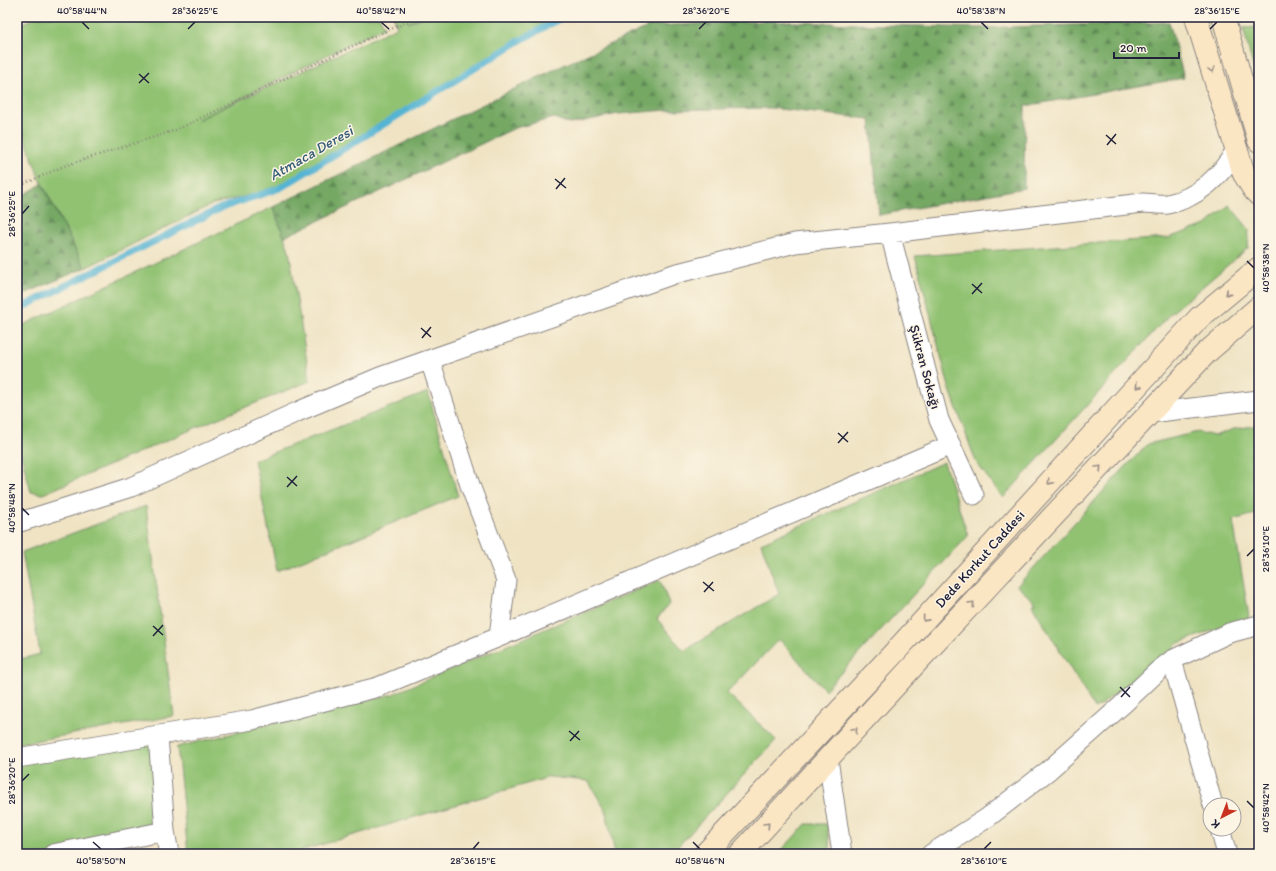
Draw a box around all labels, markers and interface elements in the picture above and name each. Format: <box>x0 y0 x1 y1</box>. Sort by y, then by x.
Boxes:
text: 40°58'44"N <box>57 4 107 17</box>
text: 28°36'25"E <box>172 4 218 17</box>
text: 40°58'42"N <box>356 4 406 17</box>
text: 28°36'20"E <box>683 4 730 17</box>
text: 40°58'38"N <box>956 4 1006 17</box>
text: 28°36'15"E <box>1194 4 1240 17</box>
scale bar <box>1114 34 1179 60</box>
text: 20 m <box>1120 41 1147 55</box>
one-way arrow <box>1207 66 1216 73</box>
water label: Atmaca Deresi <box>266 121 358 184</box>
text: 28°36'25"E <box>5 191 18 237</box>
text: 40°58'38"N <box>1259 243 1272 293</box>
one-way arrow <box>1226 288 1233 295</box>
street label: Şükran Sokağı <box>906 323 944 411</box>
one-way arrow <box>1135 381 1142 388</box>
one-way arrow <box>1094 465 1102 473</box>
one-way arrow <box>1048 477 1055 485</box>
text: 40°58'48"N <box>5 483 18 533</box>
street label: Dede Korkut Caddesi <box>932 507 1028 611</box>
text: 28°36'10"E <box>1259 525 1272 572</box>
one-way arrow <box>967 601 975 609</box>
one-way arrow <box>922 614 930 622</box>
one-way arrow <box>850 727 858 735</box>
text: 28°36'20"E <box>5 757 18 804</box>
text: 40°58'42"N <box>1259 783 1272 833</box>
north arrow <box>1202 797 1242 837</box>
text: K <box>1208 816 1223 831</box>
one-way arrow <box>762 823 769 830</box>
text: 40°58'50"N <box>76 854 126 867</box>
text: 28°36'15"E <box>450 854 496 867</box>
text: 40°58'46"N <box>675 854 725 867</box>
text: 28°36'10"E <box>961 854 1008 867</box>

